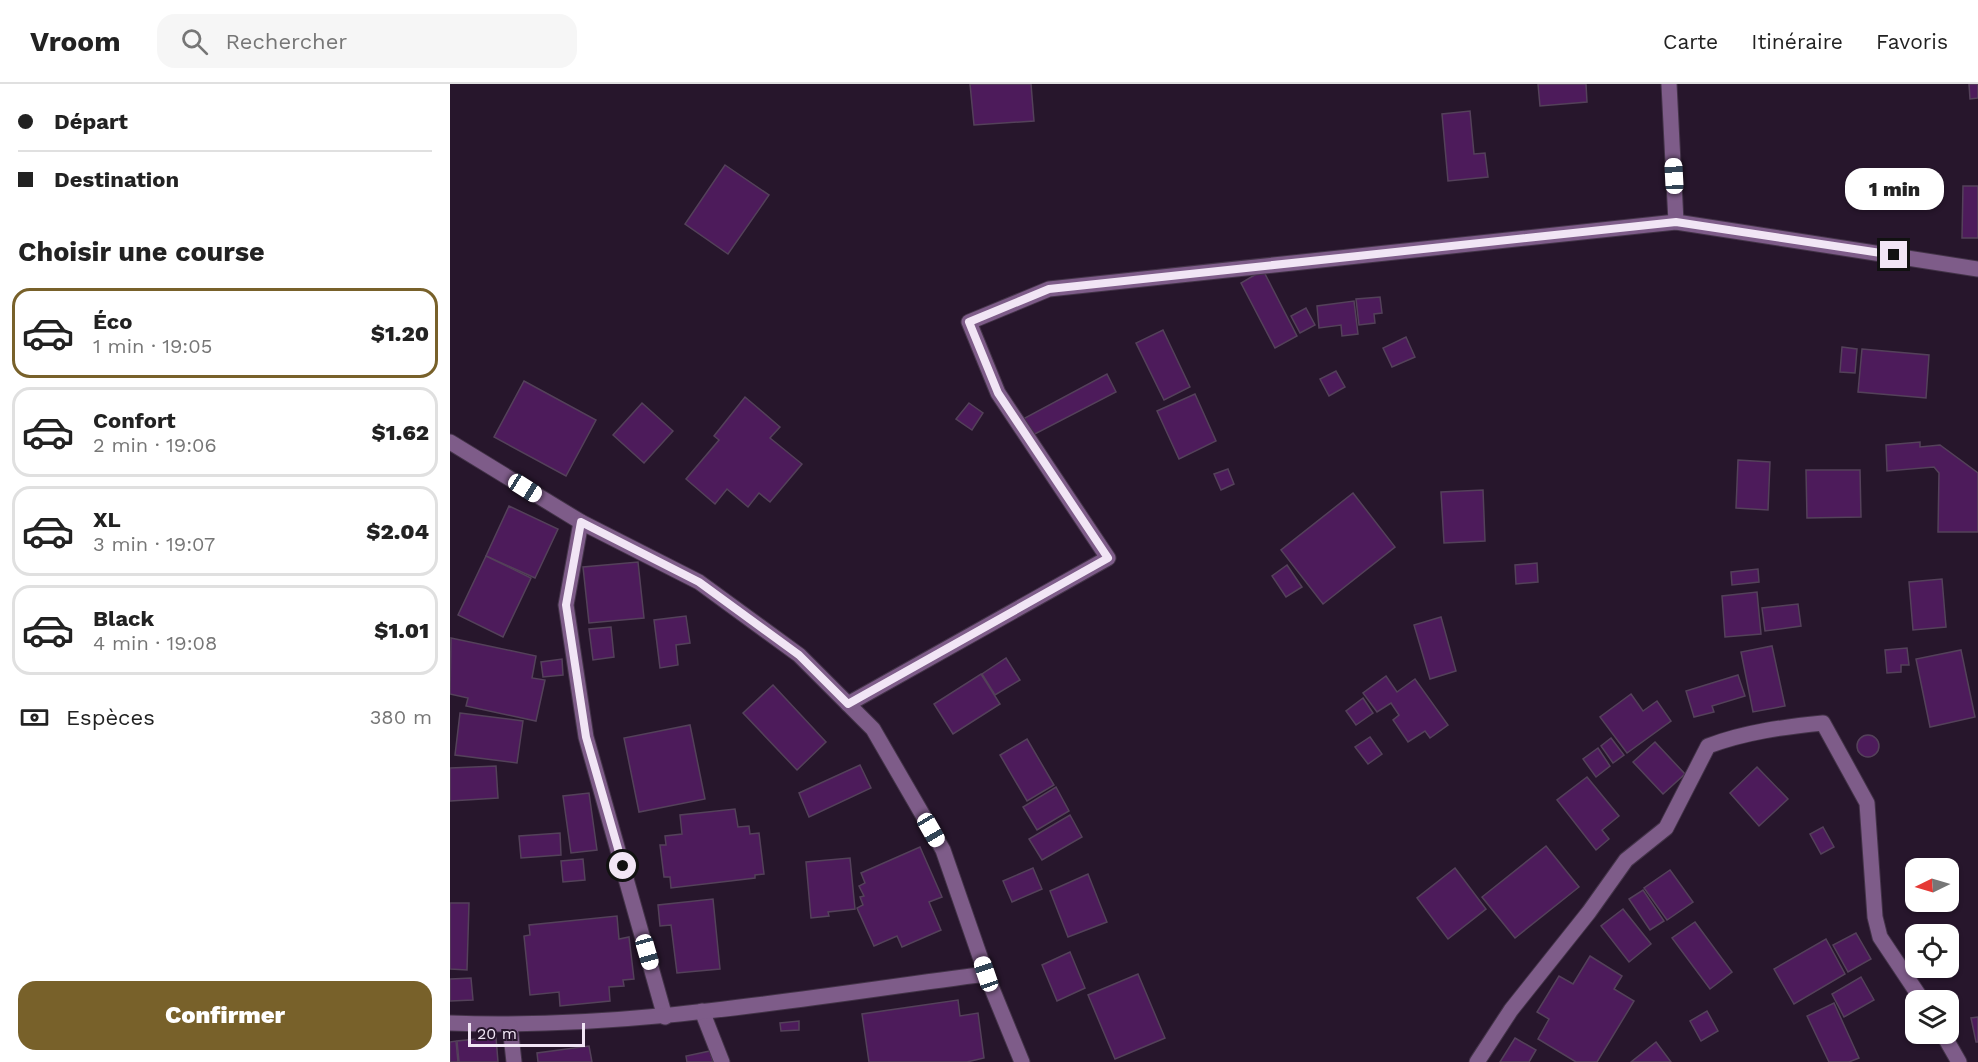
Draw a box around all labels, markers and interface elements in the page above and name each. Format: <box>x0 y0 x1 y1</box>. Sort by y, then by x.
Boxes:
search box <box>157 14 577 68</box>
text: Vroom <box>30 25 121 58</box>
icon: search <box>178 25 211 58</box>
text: Rechercher <box>226 29 347 54</box>
text: Carte <box>1663 29 1718 54</box>
text: Itinéraire <box>1751 29 1843 54</box>
text: Favoris <box>1876 29 1948 54</box>
text: Départ <box>54 109 128 134</box>
car <box>1664 158 1684 194</box>
text: Destination <box>54 167 179 192</box>
callout: 1 min <box>1844 168 1944 210</box>
text: 1 min <box>1869 177 1920 201</box>
text: Choisir une course <box>18 236 265 268</box>
route end <box>1880 241 1907 268</box>
icon: car <box>21 306 75 360</box>
text: Éco <box>93 309 132 334</box>
text: $1.20 <box>371 321 429 346</box>
text: 1 min · 19:05 <box>93 334 212 358</box>
icon: car <box>21 405 75 459</box>
text: Confort <box>93 408 176 433</box>
text: $1.62 <box>372 420 429 445</box>
text: 2 min · 19:06 <box>93 433 217 457</box>
car <box>505 471 545 505</box>
icon: car <box>21 504 75 558</box>
text: XL <box>93 507 121 532</box>
text: $2.04 <box>366 519 429 544</box>
text: 3 min · 19:07 <box>93 532 215 556</box>
icon: car <box>21 603 75 657</box>
text: Black <box>93 606 154 631</box>
text: $1.01 <box>374 618 429 643</box>
text: 4 min · 19:08 <box>93 631 217 655</box>
icon: cash <box>18 701 51 734</box>
text: Espèces <box>66 705 155 730</box>
text: 380 m <box>370 705 432 729</box>
car <box>914 810 948 850</box>
route start <box>609 852 636 879</box>
north arrow <box>1905 858 1959 912</box>
map controls <box>1905 858 1959 1044</box>
button: locate <box>1905 924 1959 978</box>
car <box>633 932 661 972</box>
car <box>972 954 1000 994</box>
button: Confirmer <box>18 981 432 1050</box>
button: layers <box>1905 990 1959 1044</box>
scale bar <box>468 1020 585 1048</box>
text: 20 m <box>477 1024 517 1043</box>

